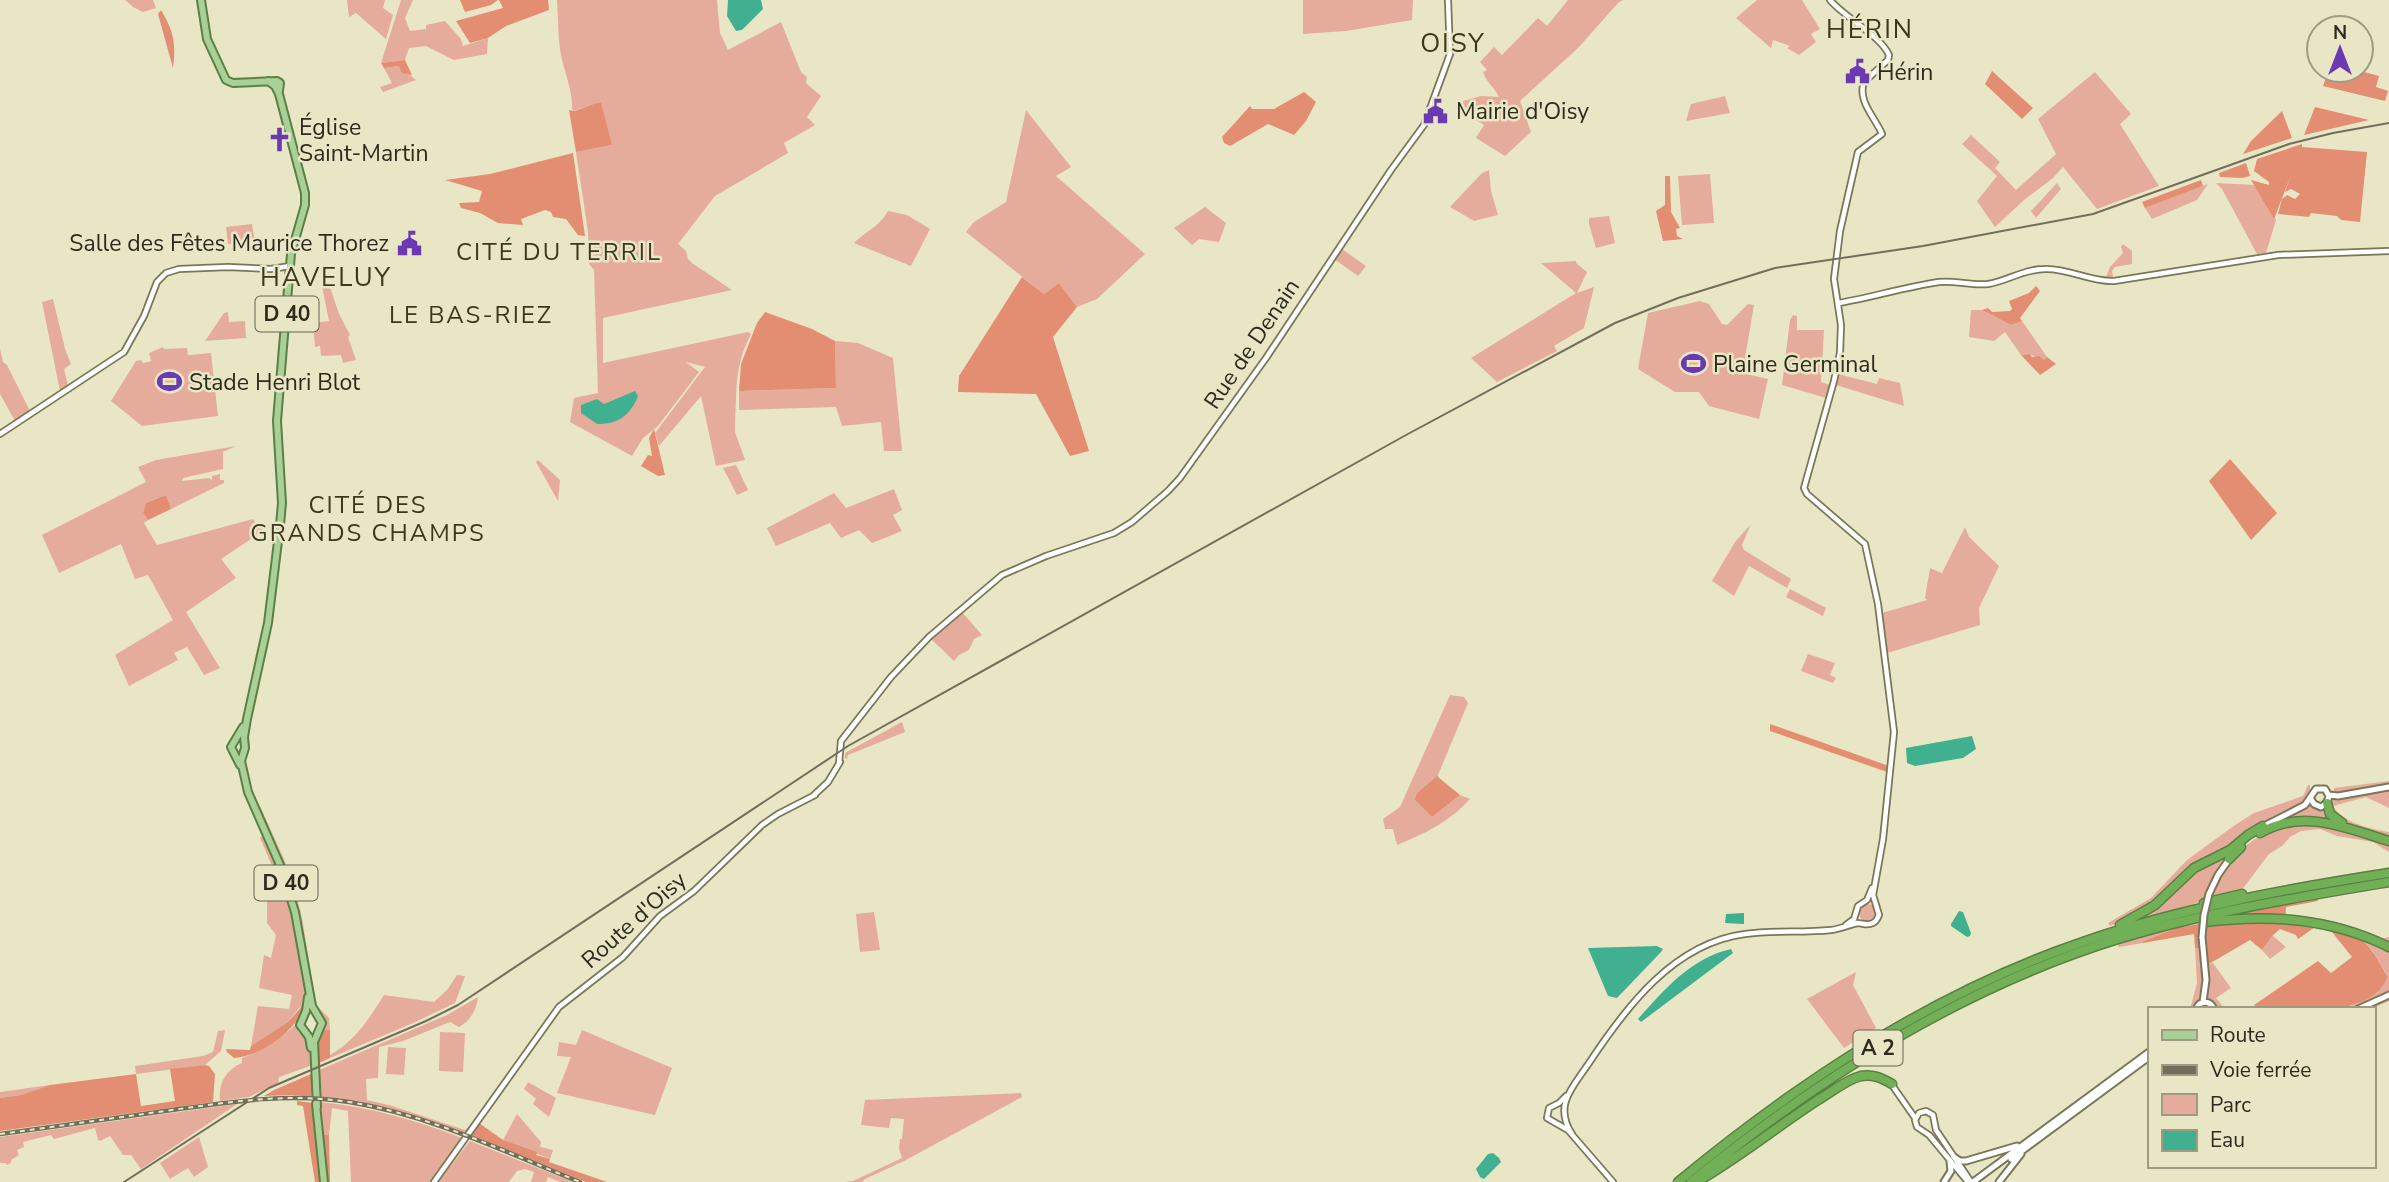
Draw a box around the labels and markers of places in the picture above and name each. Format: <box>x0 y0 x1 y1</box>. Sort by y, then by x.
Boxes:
place label: Hérin <box>1877 57 1933 88</box>
public building icon: Hérin <box>1843 58 1871 86</box>
place label: Mairie d'Oisy <box>1456 96 1589 127</box>
public building icon: Mairie d'Oisy <box>1422 97 1450 125</box>
place label: Église Saint-Martin <box>299 112 428 169</box>
church icon: Église Saint-Martin <box>265 126 293 154</box>
place label: Salle des Fêtes Maurice Thorez <box>69 228 389 259</box>
public building icon: Salle des Fêtes Maurice Thorez <box>395 229 423 257</box>
place label: Plaine Germinal <box>1713 349 1878 380</box>
sports icon: Plaine Germinal <box>1679 350 1707 378</box>
place label: Stade Henri Blot <box>189 367 361 398</box>
sports icon: Stade Henri Blot <box>155 368 183 396</box>

